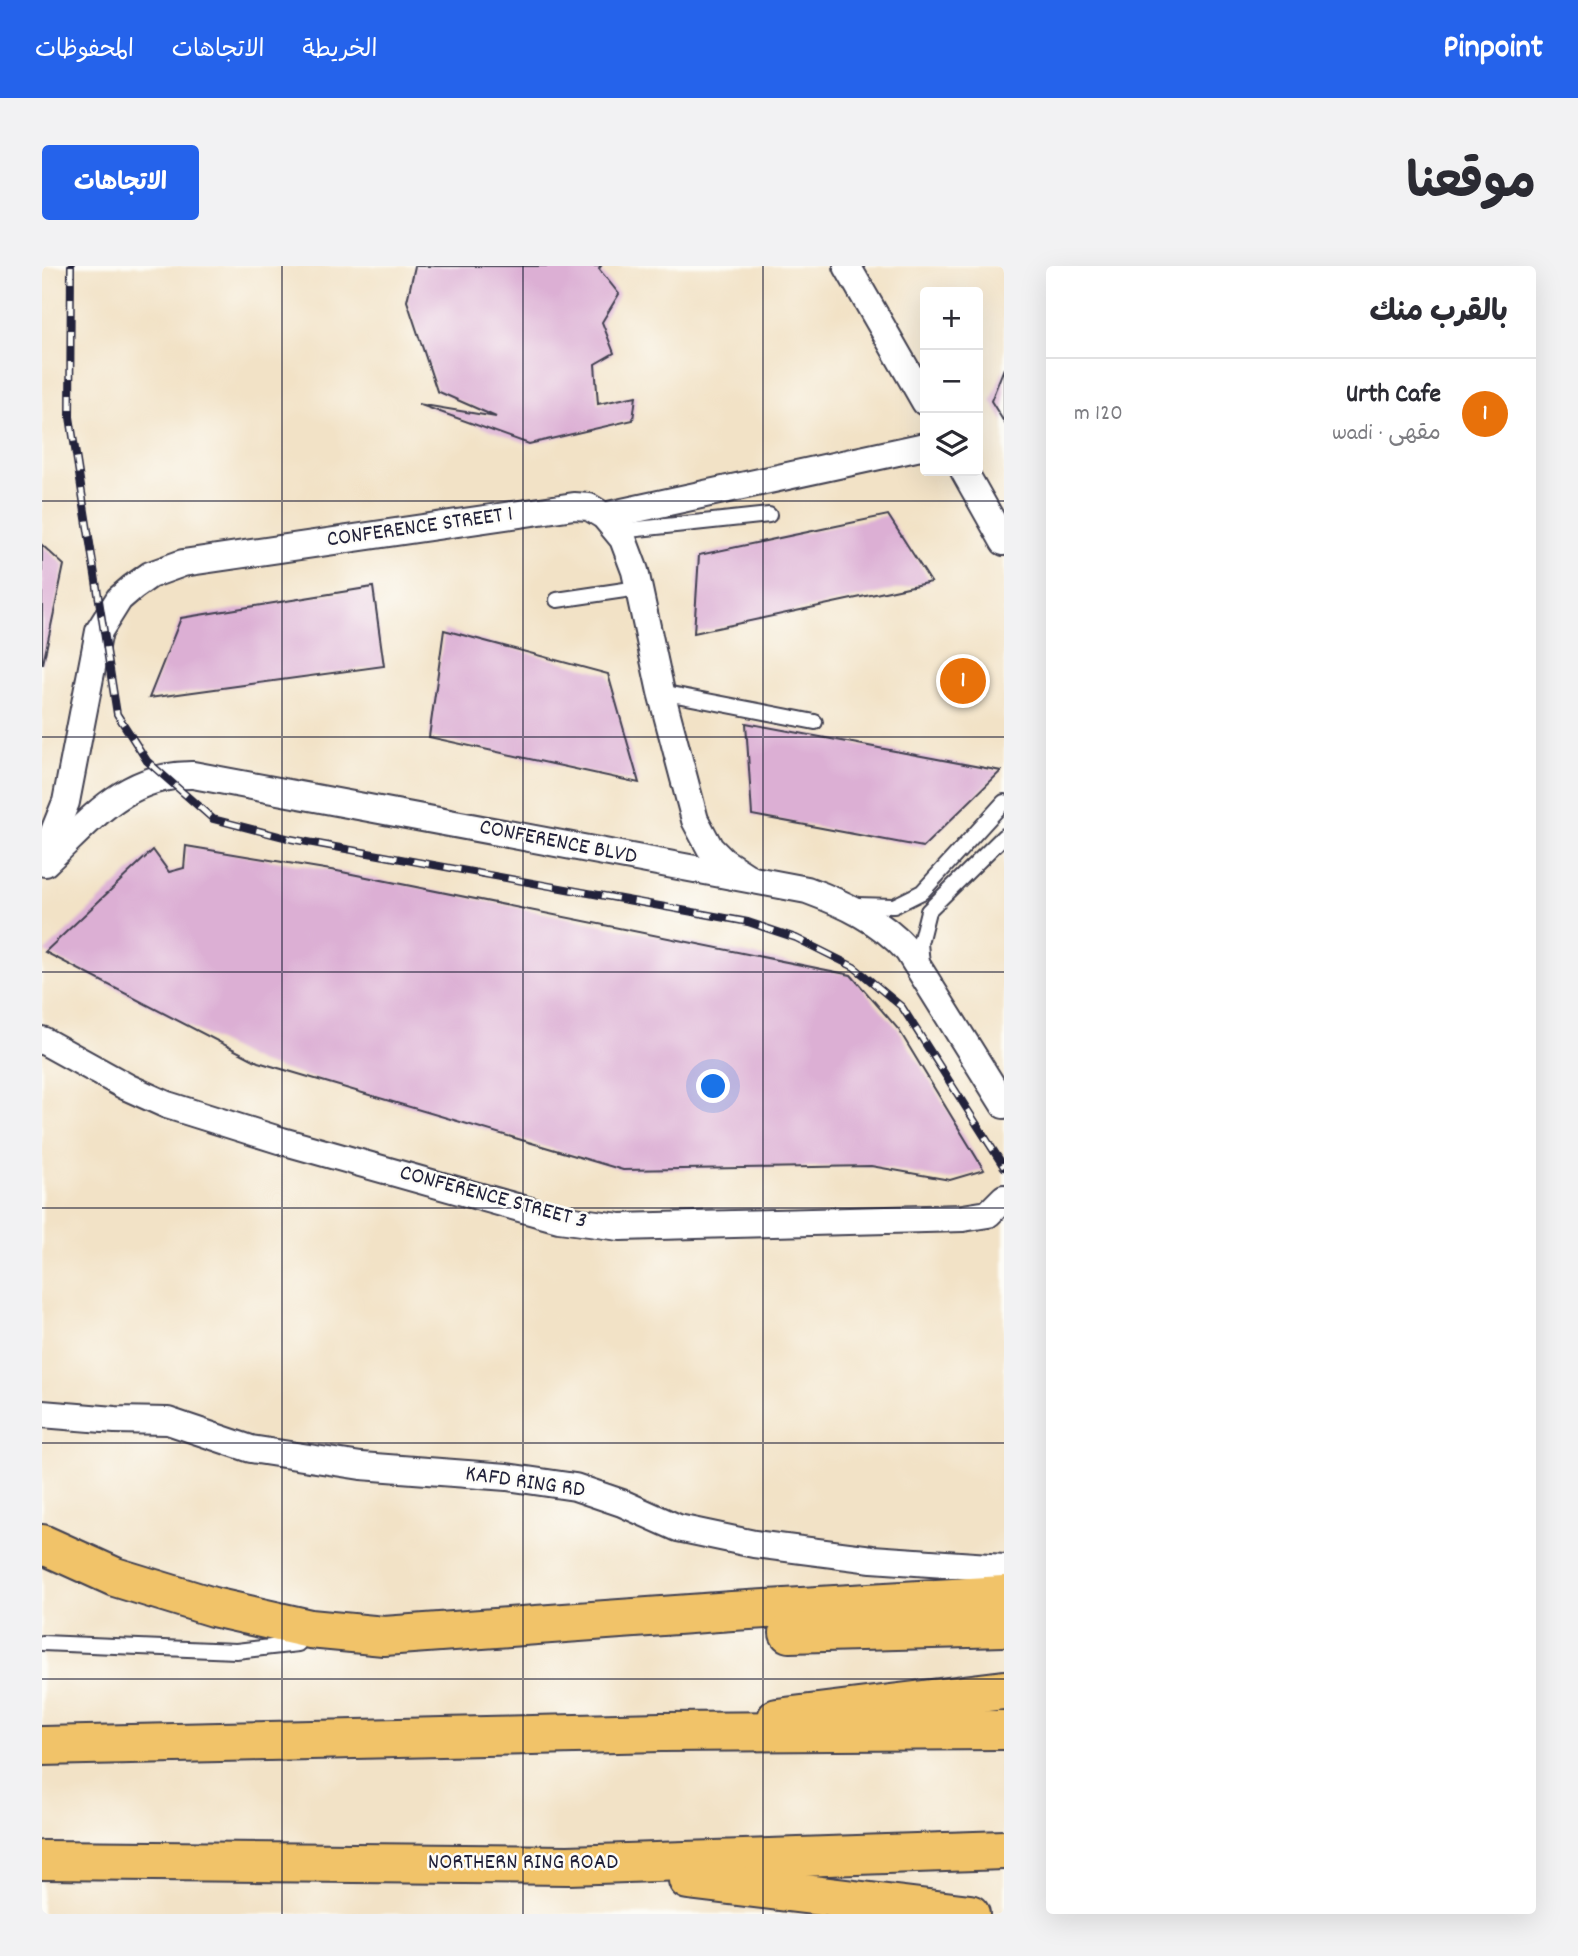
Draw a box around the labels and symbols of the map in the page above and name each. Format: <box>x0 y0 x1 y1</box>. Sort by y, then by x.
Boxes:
street label: CONFERENCE STREET 1 <box>325 499 515 557</box>
pin: 1 <box>940 655 986 707</box>
street label: CONFERENCE BLVD <box>476 812 640 874</box>
your location <box>696 1069 730 1103</box>
street label: CONFERENCE STREET 3 <box>396 1157 590 1239</box>
street label: KAFD RING RD <box>463 1458 587 1508</box>
street label: NORTHERN RING ROAD <box>428 1847 618 1880</box>

